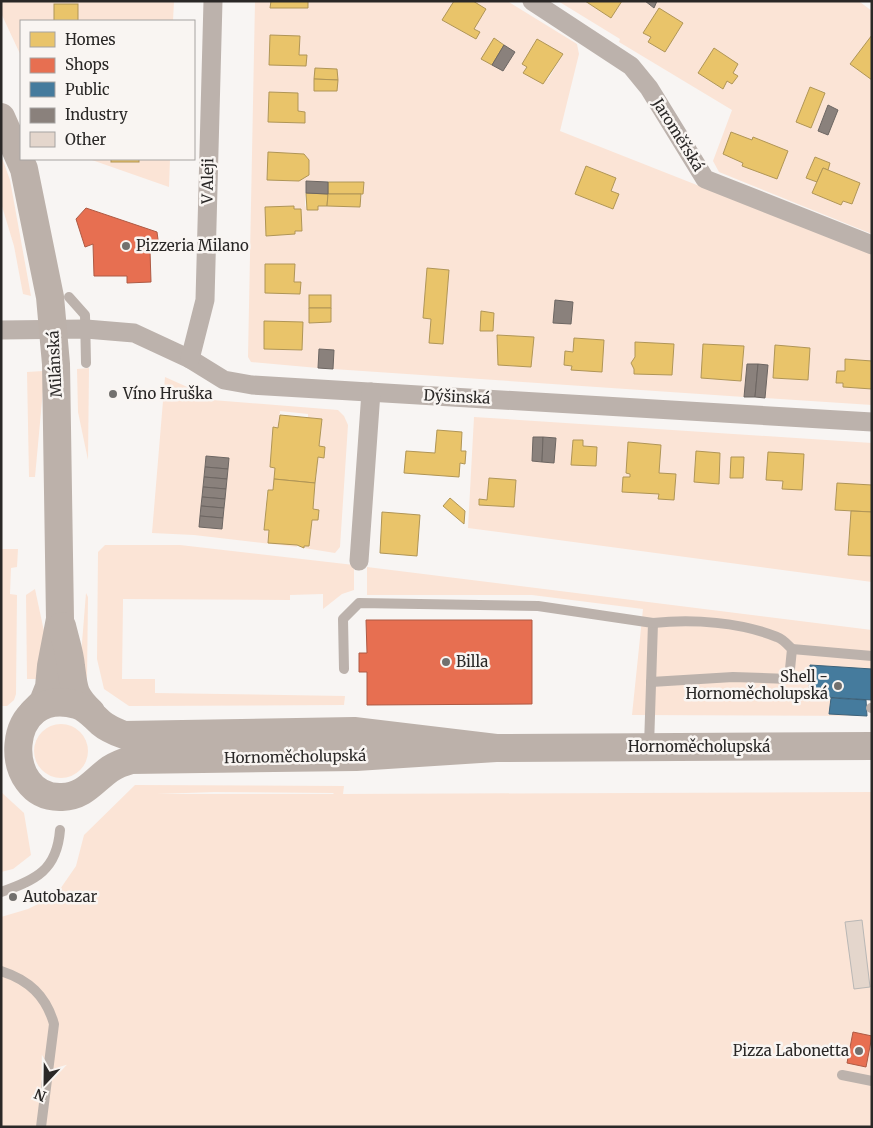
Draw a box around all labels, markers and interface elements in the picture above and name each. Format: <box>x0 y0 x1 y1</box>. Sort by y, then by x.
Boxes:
legend <box>20 20 195 160</box>
text: Homes <box>65 30 116 49</box>
text: Shops <box>65 55 109 74</box>
text: Public <box>65 80 110 99</box>
street label: Jaroměřská <box>648 94 708 175</box>
text: Industry <box>65 105 128 124</box>
text: Other <box>65 130 107 149</box>
street label: V Aleji <box>198 158 217 205</box>
place label: Pizzeria Milano <box>136 236 249 255</box>
marker: Pizzeria Milano <box>120 240 132 252</box>
street label: Milánská <box>43 330 66 398</box>
place label: Víno Hruška <box>122 384 213 403</box>
street label: Dýšinská <box>423 385 491 408</box>
marker: Víno Hruška <box>107 388 119 400</box>
place label: Billa <box>456 652 488 671</box>
marker: Billa <box>440 656 452 668</box>
place label: Shell - Hornoměcholupská <box>686 667 828 703</box>
marker: Shell - Hornoměcholupská <box>832 680 844 692</box>
street label: Hornoměcholupská <box>628 737 770 756</box>
street label: Hornoměcholupská <box>224 746 366 767</box>
place label: Autobazar <box>22 887 98 906</box>
marker: Autobazar <box>7 891 19 903</box>
place label: Pizza Labonetta <box>733 1041 849 1060</box>
marker: Pizza Labonetta <box>853 1045 865 1057</box>
north arrow <box>20 1058 70 1108</box>
text: N <box>32 1085 49 1105</box>

